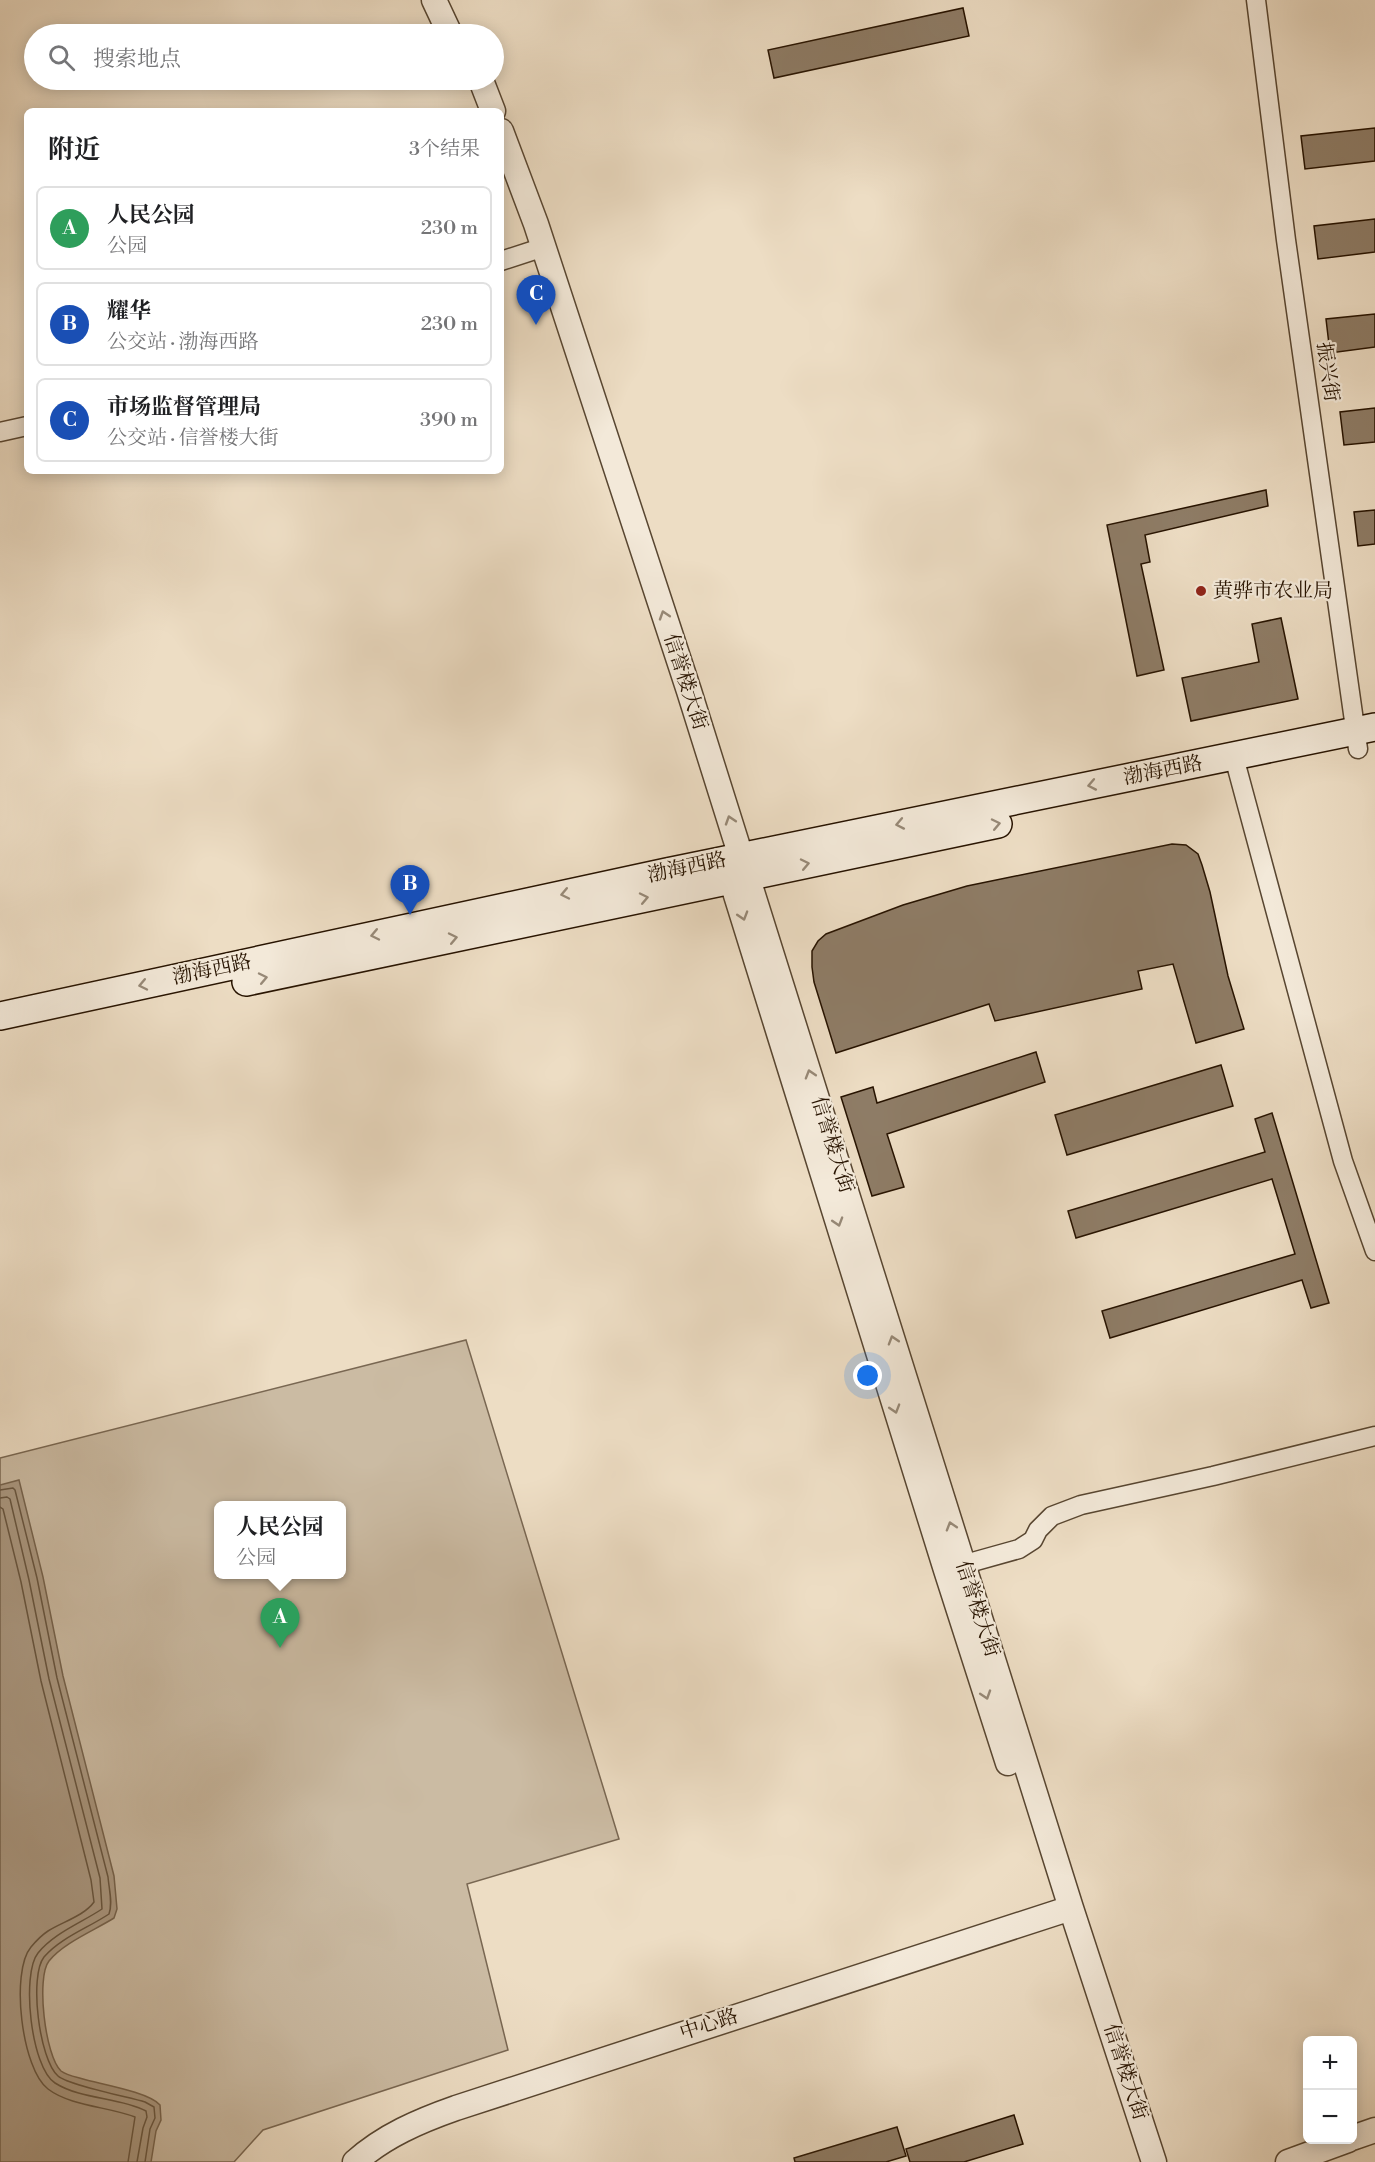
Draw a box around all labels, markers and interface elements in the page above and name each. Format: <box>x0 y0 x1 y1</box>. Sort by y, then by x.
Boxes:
search box <box>24 24 504 90</box>
icon: search <box>45 41 78 74</box>
text: 搜索地点 <box>93 46 181 73</box>
text: 附近 <box>48 134 100 166</box>
text: 3个结果 <box>409 137 480 162</box>
text: 人民公园 <box>107 202 195 229</box>
text: A <box>62 216 77 241</box>
text: 230 m <box>421 216 478 241</box>
text: 公园 <box>107 234 147 259</box>
pin: C <box>516 276 556 325</box>
text: 耀华 <box>107 298 151 325</box>
text: B <box>62 312 77 337</box>
text: 230 m <box>421 312 478 337</box>
text: 公交站 · 渤海西路 <box>107 330 259 355</box>
street label: 振兴街 <box>1310 341 1344 403</box>
text: 市场监督管理局 <box>107 394 261 421</box>
text: C <box>62 408 77 433</box>
text: 390 m <box>420 408 478 433</box>
text: 公交站 · 信誉楼大街 <box>107 426 279 451</box>
place label: 黄骅市农业局 <box>1213 579 1333 604</box>
marker: 黄骅市农业局 <box>1194 584 1208 598</box>
one-way arrow <box>658 610 671 620</box>
street label: 信誉楼大街 <box>658 631 712 733</box>
street label: 渤海西路 <box>1121 751 1205 791</box>
one-way arrow <box>1087 778 1097 791</box>
one-way arrow <box>725 815 737 826</box>
one-way arrow <box>896 817 906 830</box>
one-way arrow <box>991 818 1001 831</box>
street label: 渤海西路 <box>645 847 729 889</box>
one-way arrow <box>800 858 810 871</box>
pin: B <box>390 866 430 915</box>
one-way arrow <box>560 887 570 900</box>
one-way arrow <box>639 892 649 905</box>
one-way arrow <box>735 910 748 921</box>
one-way arrow <box>370 928 380 941</box>
one-way arrow <box>448 932 458 945</box>
street label: 渤海西路 <box>170 949 254 991</box>
one-way arrow <box>257 973 267 986</box>
one-way arrow <box>138 978 148 991</box>
one-way arrow <box>805 1069 817 1080</box>
street label: 信誉楼大街 <box>805 1094 859 1196</box>
one-way arrow <box>831 1216 843 1227</box>
one-way arrow <box>888 1335 900 1346</box>
your location <box>853 1361 882 1390</box>
one-way arrow <box>888 1403 901 1413</box>
popup <box>214 1501 346 1579</box>
text: 人民公园 <box>236 1514 324 1541</box>
one-way arrow <box>945 1521 958 1532</box>
text: 公园 <box>236 1546 276 1571</box>
street label: 信誉楼大街 <box>950 1558 1004 1660</box>
pin: A <box>260 1598 300 1648</box>
one-way arrow <box>979 1689 991 1700</box>
street label: 中心路 <box>677 2004 741 2046</box>
street label: 信誉楼大街 <box>1098 2021 1152 2123</box>
map controls <box>1303 2036 1357 2144</box>
button: + <box>1303 2036 1357 2090</box>
button: − <box>1303 2090 1357 2144</box>

